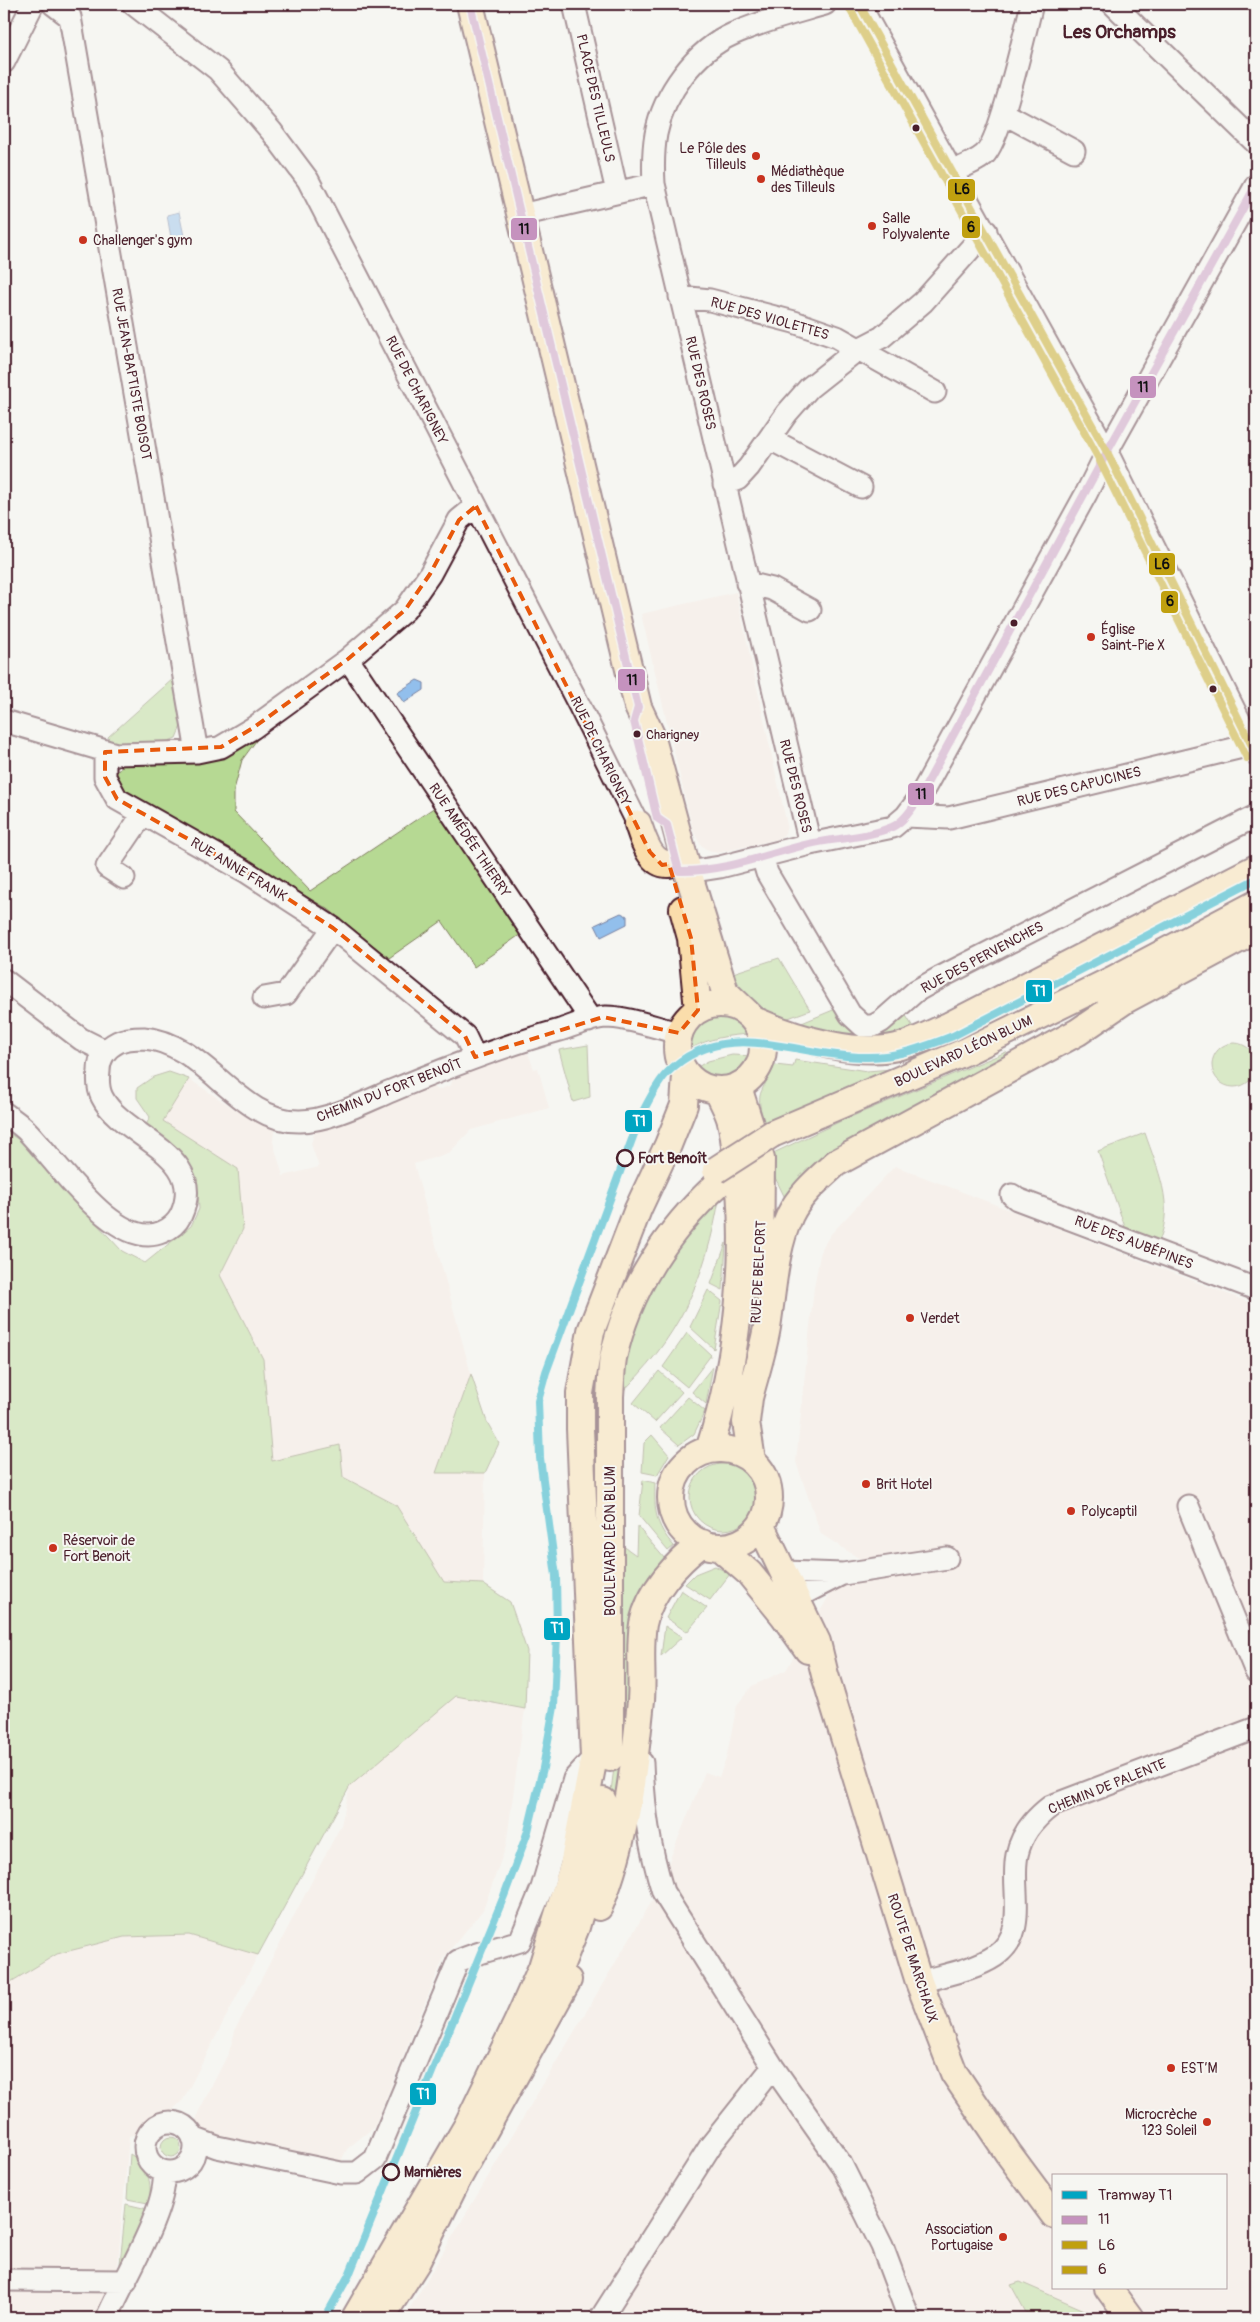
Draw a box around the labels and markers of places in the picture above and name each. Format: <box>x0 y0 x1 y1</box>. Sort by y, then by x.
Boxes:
unlabelled marker <box>911 123 921 133</box>
place label: Le Pôle des Tilleuls <box>679 140 747 173</box>
marker: Le Pôle des Tilleuls <box>750 150 762 162</box>
place label: Médiathèque des Tilleuls <box>771 163 844 196</box>
marker: Médiathèque des Tilleuls <box>755 173 767 185</box>
place label: Salle Polyvalente <box>882 210 950 243</box>
marker: Salle Polyvalente <box>866 220 878 232</box>
place label: Challenger's gym <box>93 232 192 249</box>
marker: Challenger's gym <box>77 234 89 246</box>
unlabelled marker <box>1009 618 1019 628</box>
place label: Église Saint-Pie X <box>1101 620 1165 654</box>
marker: Église Saint-Pie X <box>1085 631 1097 643</box>
unlabelled marker <box>1208 684 1218 694</box>
place label: Charigney <box>646 727 699 743</box>
marker: Charigney <box>632 729 642 739</box>
marker: Fort Benoît <box>616 1149 634 1167</box>
place label: Fort Benoît <box>638 1150 707 1167</box>
place label: Verdet <box>920 1310 960 1327</box>
marker: Verdet <box>904 1312 916 1324</box>
place label: Brit Hotel <box>876 1476 932 1493</box>
marker: Brit Hotel <box>860 1478 872 1490</box>
place label: Polycaptil <box>1081 1503 1137 1520</box>
marker: Polycaptil <box>1065 1505 1077 1517</box>
place label: Réservoir de Fort Benoit <box>63 1532 135 1565</box>
marker: Réservoir de Fort Benoit <box>47 1542 59 1554</box>
place label: EST’M <box>1181 2060 1218 2077</box>
marker: EST’M <box>1165 2062 1177 2074</box>
place label: Microcrèche 123 Soleil <box>1125 2106 1197 2139</box>
marker: Microcrèche 123 Soleil <box>1201 2116 1213 2128</box>
marker: Marnières <box>382 2163 400 2181</box>
place label: Marnières <box>404 2164 462 2181</box>
place label: Association Portugaise <box>925 2221 993 2254</box>
marker: Association Portugaise <box>997 2231 1009 2243</box>

